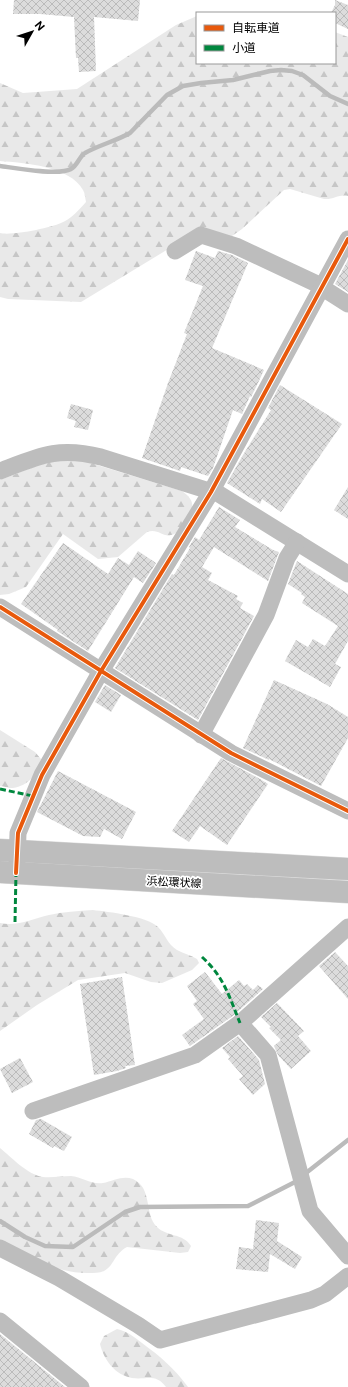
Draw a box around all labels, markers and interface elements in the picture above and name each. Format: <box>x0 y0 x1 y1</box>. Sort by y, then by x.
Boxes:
north arrow <box>12 12 52 52</box>
legend <box>196 12 336 64</box>
text: N <box>32 19 47 33</box>
text: 自転車道 <box>232 21 280 35</box>
text: 小道 <box>232 41 256 55</box>
street label: 浜松環状線 <box>146 875 202 889</box>

